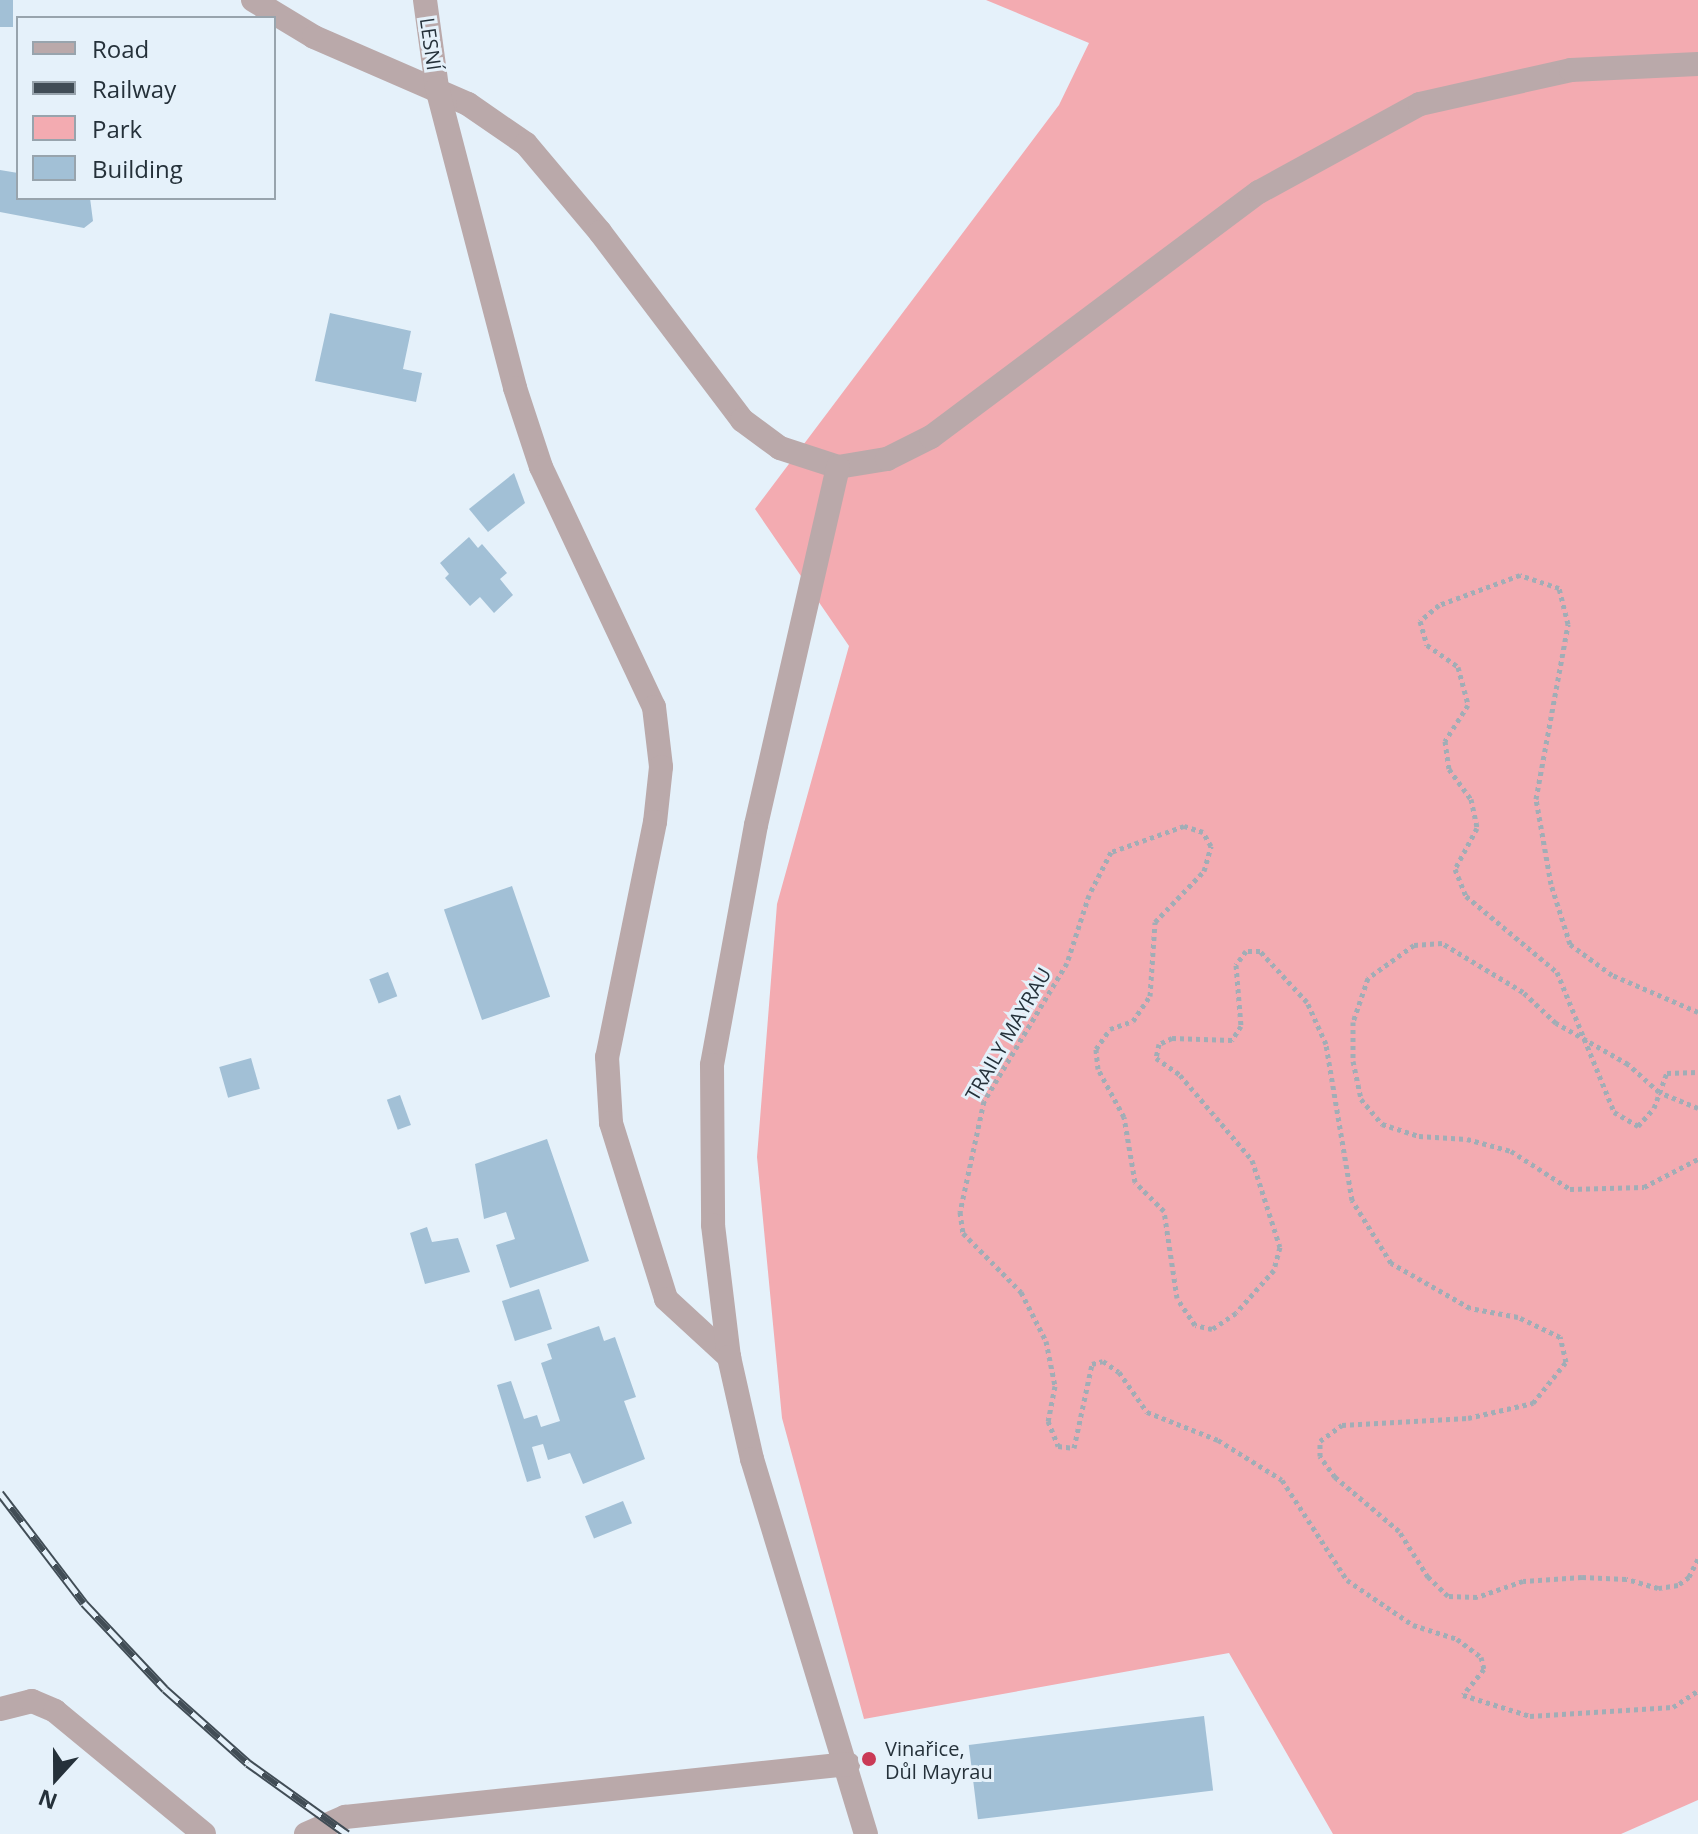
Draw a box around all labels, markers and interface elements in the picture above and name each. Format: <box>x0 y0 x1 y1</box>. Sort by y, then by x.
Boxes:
legend <box>16 16 276 200</box>
street label: LESNÍ <box>415 16 447 72</box>
text: Road <box>92 32 149 65</box>
text: Railway <box>92 72 176 105</box>
text: Park <box>92 112 142 145</box>
text: Building <box>92 152 183 185</box>
street label: TRAILY MAYRAU <box>960 963 1056 1105</box>
place label: Vinařice, Důl Mayrau <box>885 1736 993 1783</box>
north arrow <box>16 1738 96 1818</box>
marker: Vinařice, Důl Mayrau <box>860 1750 878 1768</box>
text: N <box>34 1783 61 1818</box>

